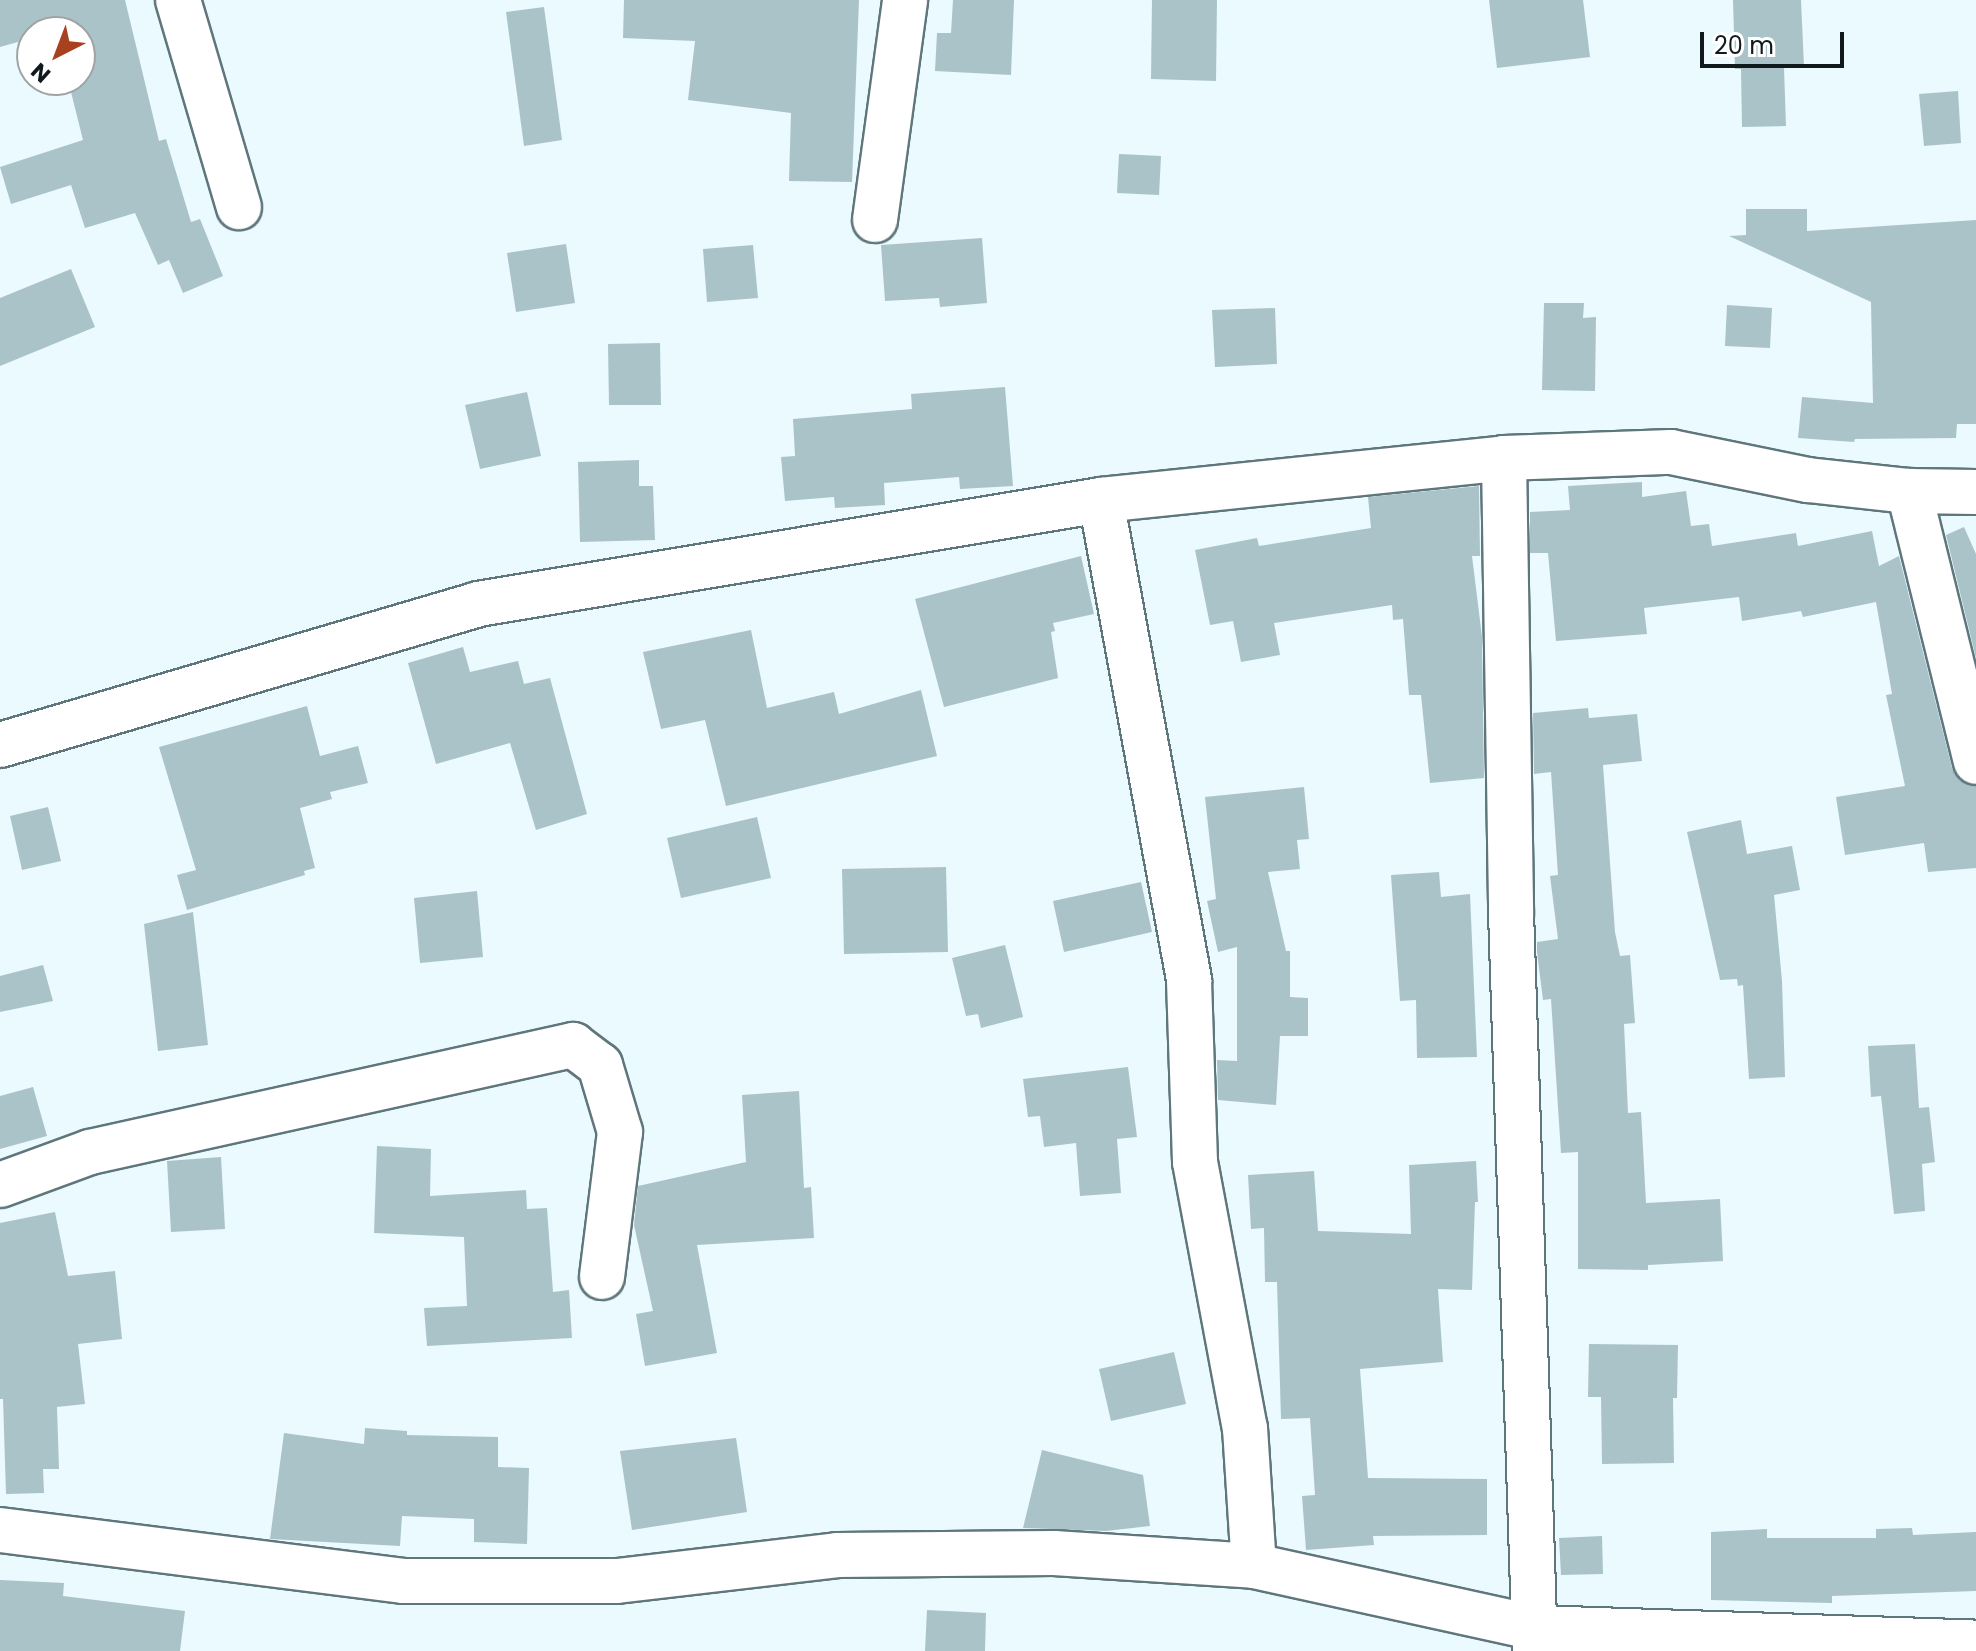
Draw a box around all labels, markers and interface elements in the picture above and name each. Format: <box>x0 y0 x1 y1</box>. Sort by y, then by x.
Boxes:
north arrow <box>16 16 96 96</box>
scale bar <box>1704 16 1848 66</box>
text: 20 m <box>1714 29 1774 62</box>
text: N <box>24 56 57 90</box>

